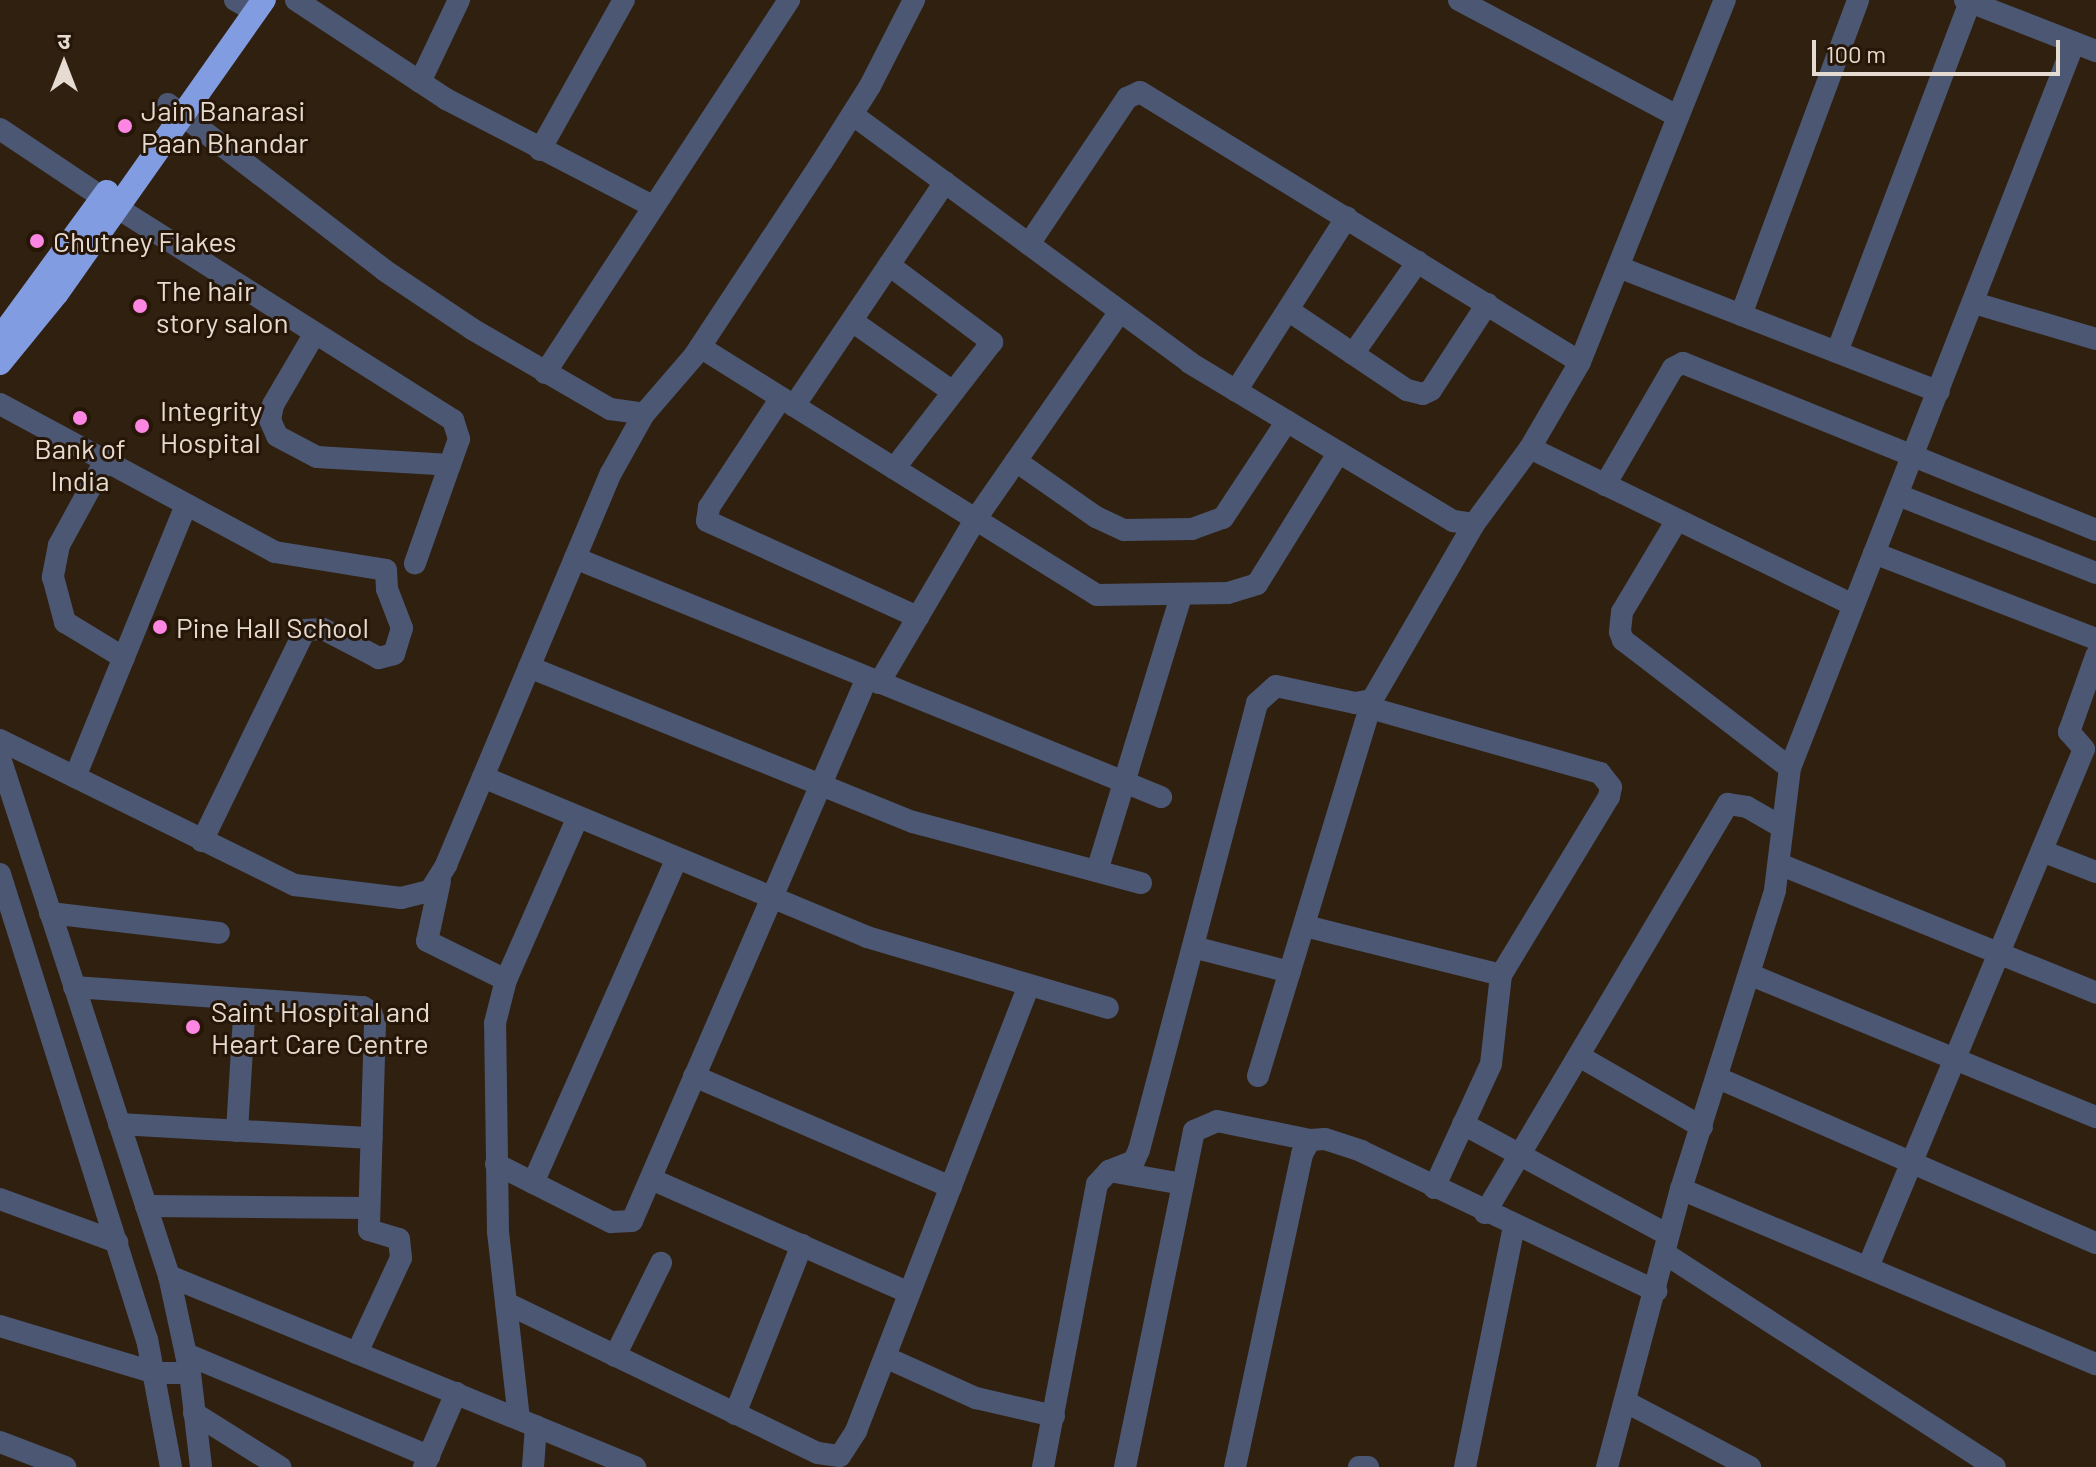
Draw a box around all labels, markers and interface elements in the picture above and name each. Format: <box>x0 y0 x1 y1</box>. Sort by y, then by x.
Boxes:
north arrow <box>24 24 104 104</box>
scale bar <box>1816 24 2064 74</box>
text: उ <box>58 27 70 53</box>
text: 100 m <box>1826 39 1886 68</box>
place label: Jain Banarasi Paan Bhandar <box>141 93 308 159</box>
marker: Jain Banarasi Paan Bhandar <box>116 117 134 135</box>
place label: Chutney Flakes <box>53 224 237 258</box>
marker: Chutney Flakes <box>28 232 46 250</box>
place label: The hair story salon <box>156 273 289 339</box>
marker: The hair story salon <box>131 297 149 315</box>
place label: Integrity Hospital <box>160 393 262 459</box>
marker: Bank of India <box>71 409 89 427</box>
marker: Integrity Hospital <box>131 415 153 437</box>
place label: Bank of India <box>34 431 126 497</box>
place label: Pine Hall School <box>176 610 369 644</box>
marker: Pine Hall School <box>151 618 169 636</box>
place label: Saint Hospital and Heart Care Centre <box>211 994 430 1060</box>
marker: Saint Hospital and Heart Care Centre <box>182 1016 204 1038</box>

